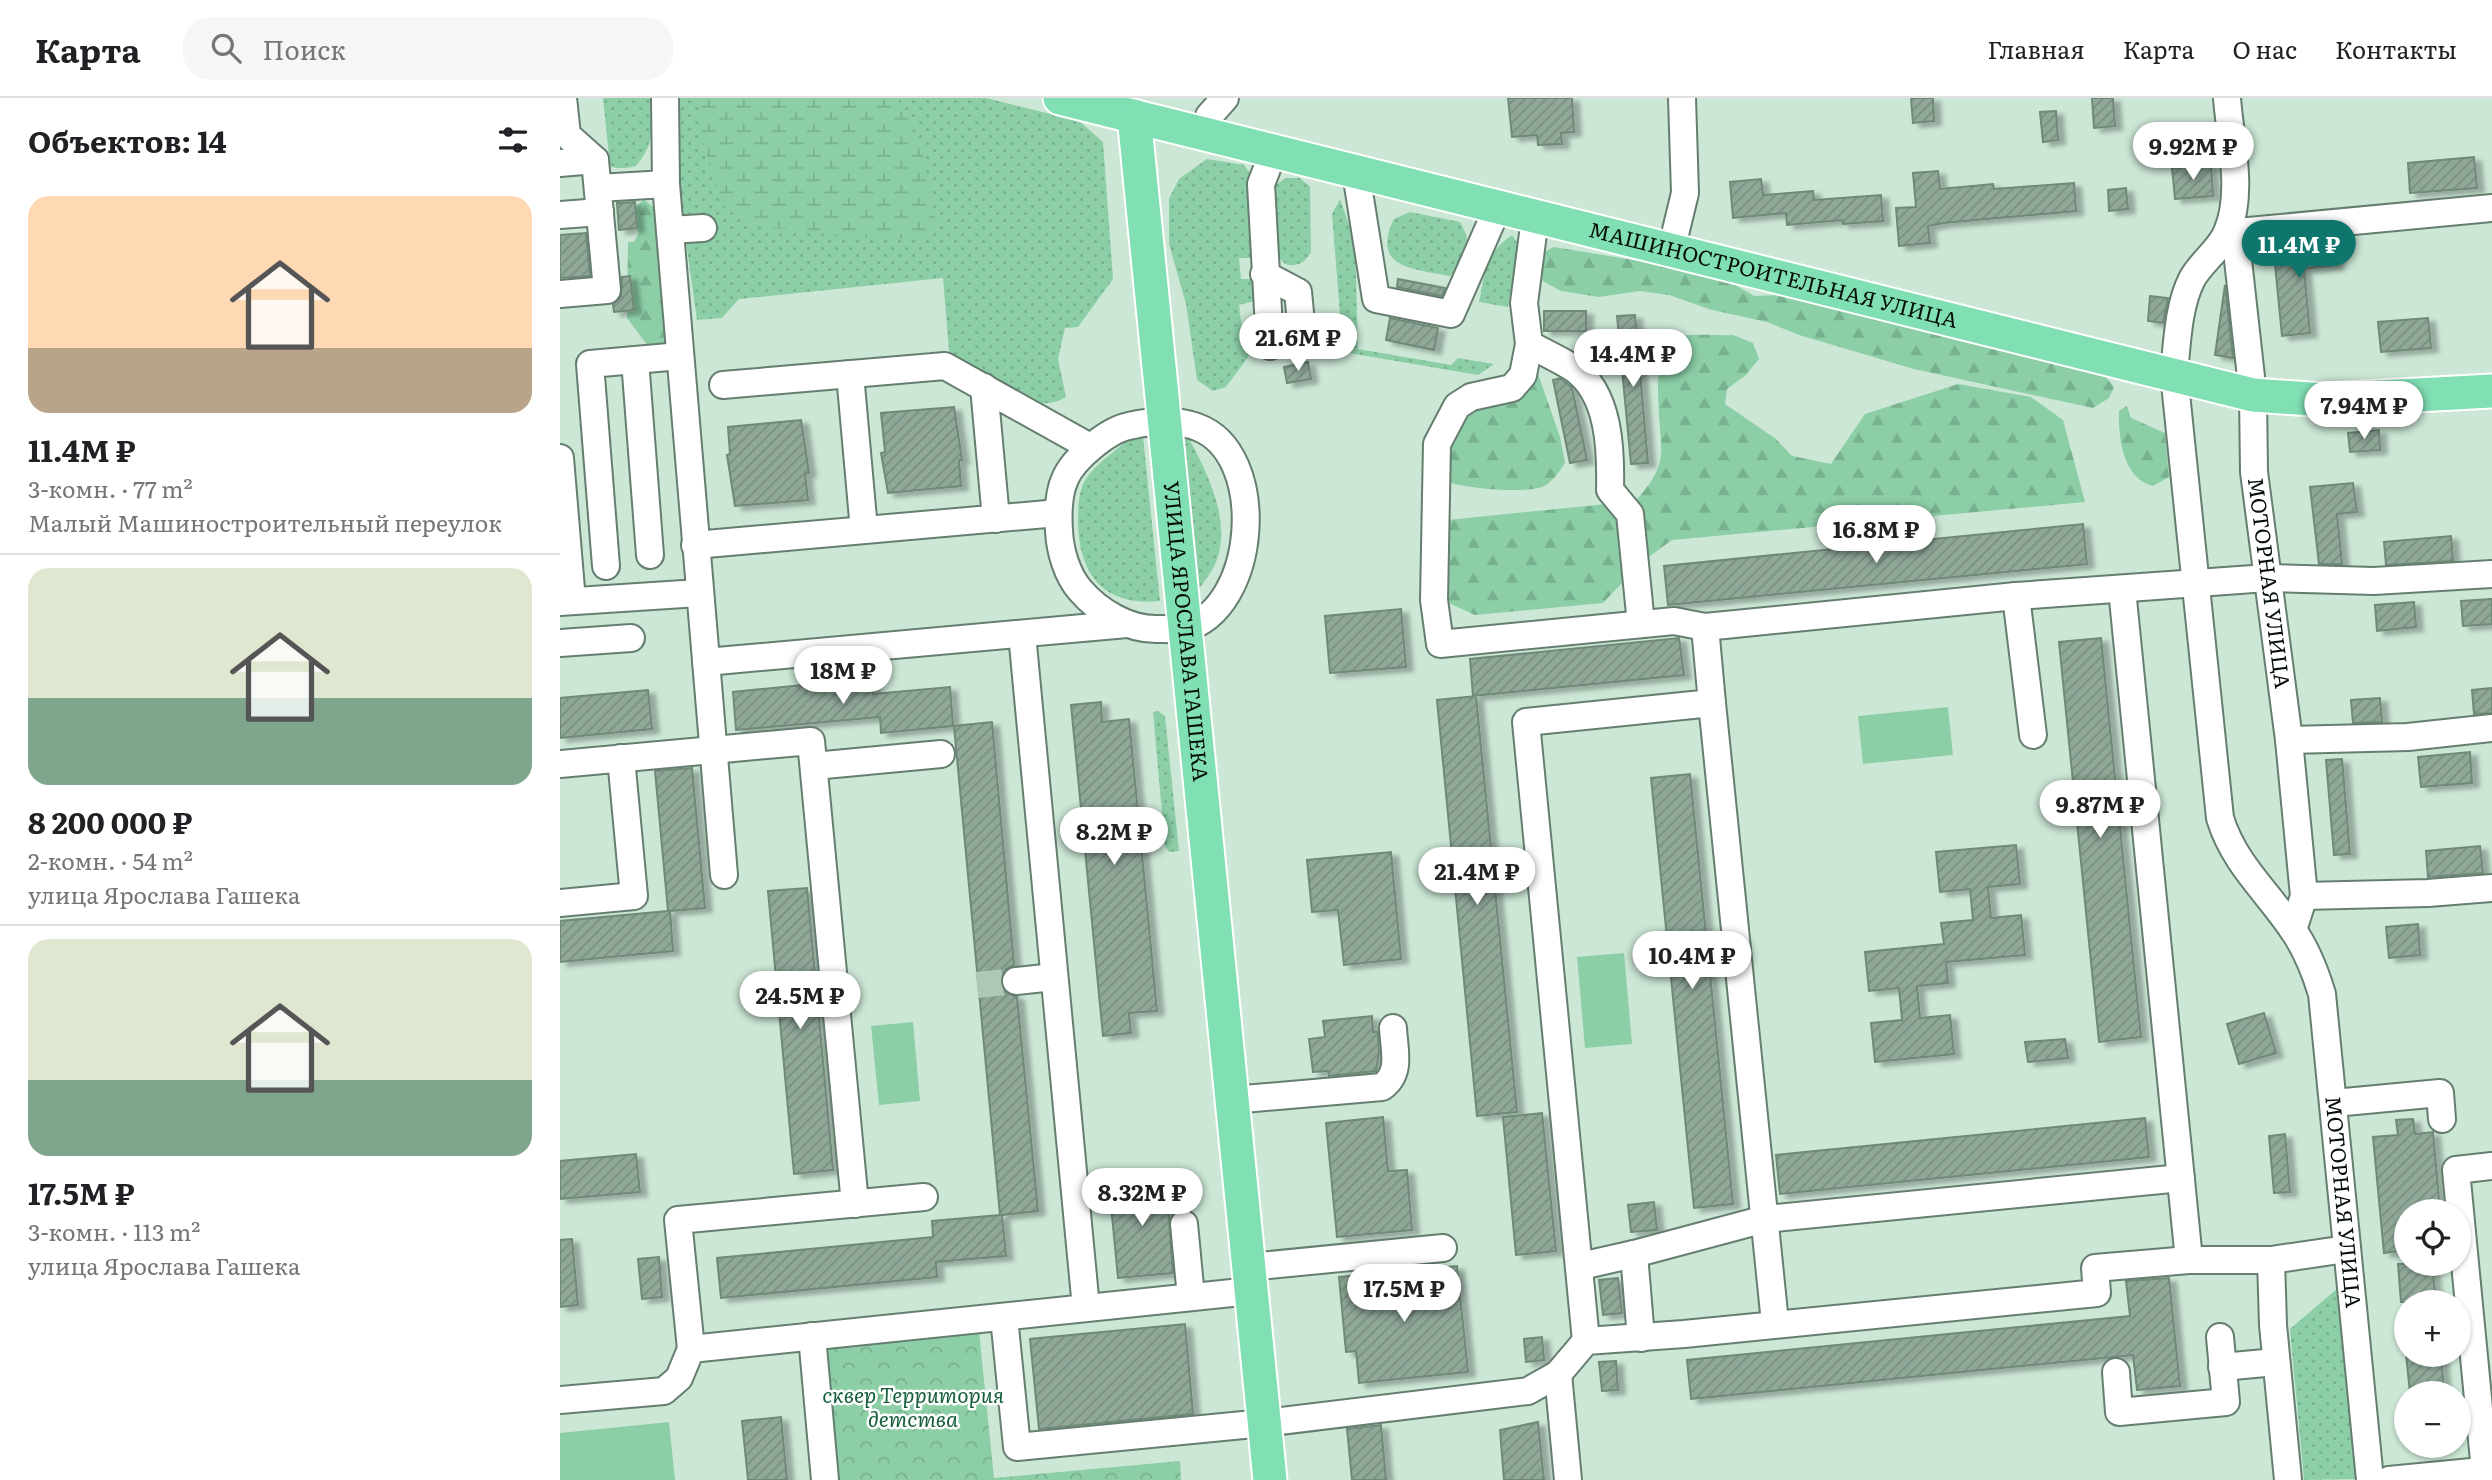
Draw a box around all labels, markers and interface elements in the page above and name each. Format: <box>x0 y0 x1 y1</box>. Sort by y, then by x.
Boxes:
search box <box>183 17 673 80</box>
text: Карта <box>35 24 141 73</box>
icon: search <box>207 29 245 67</box>
text: Поиск <box>263 29 346 68</box>
text: Главная <box>1987 31 2085 66</box>
text: Карта <box>2123 31 2195 66</box>
text: О нас <box>2233 31 2297 66</box>
text: Контакты <box>2335 31 2457 66</box>
text: Объектов: 14 <box>28 118 227 162</box>
icon: filters <box>494 121 532 159</box>
pin: 9.92M ₽ <box>2128 122 2258 182</box>
text: 9.92M ₽ <box>2149 128 2237 162</box>
street label: МАШИНОСТРОИТЕЛЬНАЯ УЛИЦА <box>1586 212 1962 334</box>
pin: 11.4M ₽ <box>2234 220 2364 280</box>
text: 11.4M ₽ <box>2258 226 2340 260</box>
icon: home <box>217 242 343 368</box>
pin: 21.6M ₽ <box>1233 314 1363 373</box>
text: 21.6M ₽ <box>1255 319 1341 353</box>
pin: 14.4M ₽ <box>1568 330 1698 389</box>
text: 14.4M ₽ <box>1590 335 1676 369</box>
pin: 7.94M ₽ <box>2299 382 2429 441</box>
text: 7.94M ₽ <box>2320 387 2408 421</box>
text: 11.4M ₽ <box>28 427 136 471</box>
text: 3-комн. · 77 m² <box>28 471 193 505</box>
street label: МОТОРНАЯ УЛИЦА <box>2242 475 2300 691</box>
street label: УЛИЦА ЯРОСЛАВА ГАШЕКА <box>1157 480 1218 783</box>
text: Малый Машиностроительный переулок <box>28 505 502 539</box>
pin: 16.8M ₽ <box>1811 505 1941 565</box>
text: 16.8M ₽ <box>1833 511 1919 545</box>
icon: home <box>217 614 343 740</box>
pin: 18M ₽ <box>794 646 892 706</box>
text: 18M ₽ <box>810 652 876 686</box>
pin: 9.87M ₽ <box>2035 780 2165 840</box>
text: 9.87M ₽ <box>2056 786 2144 820</box>
text: 8 200 000 ₽ <box>28 799 192 843</box>
pin: 8.2M ₽ <box>1057 808 1171 867</box>
text: 8.2M ₽ <box>1076 813 1152 847</box>
text: 2-комн. · 54 m² <box>28 843 193 877</box>
pin: 21.4M ₽ <box>1412 848 1542 907</box>
text: 21.4M ₽ <box>1434 853 1520 887</box>
text: улица Ярослава Гашека <box>28 877 301 911</box>
pin: 10.4M ₽ <box>1627 932 1757 991</box>
text: 10.4M ₽ <box>1648 937 1736 971</box>
pin: 24.5M ₽ <box>735 972 865 1031</box>
text: 24.5M ₽ <box>756 977 844 1011</box>
icon: home <box>217 985 343 1111</box>
street label: МОТОРНАЯ УЛИЦА <box>2319 1094 2371 1310</box>
pin: 8.32M ₽ <box>1077 1168 1207 1228</box>
text: 17.5M ₽ <box>28 1170 135 1214</box>
text: 8.32M ₽ <box>1098 1174 1186 1208</box>
map controls <box>2394 1199 2471 1458</box>
button: locate <box>2394 1199 2471 1276</box>
text: 3-комн. · 113 m² <box>28 1214 200 1248</box>
text: улица Ярослава Гашека <box>28 1248 301 1282</box>
pin: 17.5M ₽ <box>1339 1264 1469 1324</box>
text: 17.5M ₽ <box>1363 1270 1445 1304</box>
button: + <box>2394 1290 2471 1367</box>
park label: сквер Территория детства <box>822 1378 1004 1433</box>
button: − <box>2394 1381 2471 1458</box>

